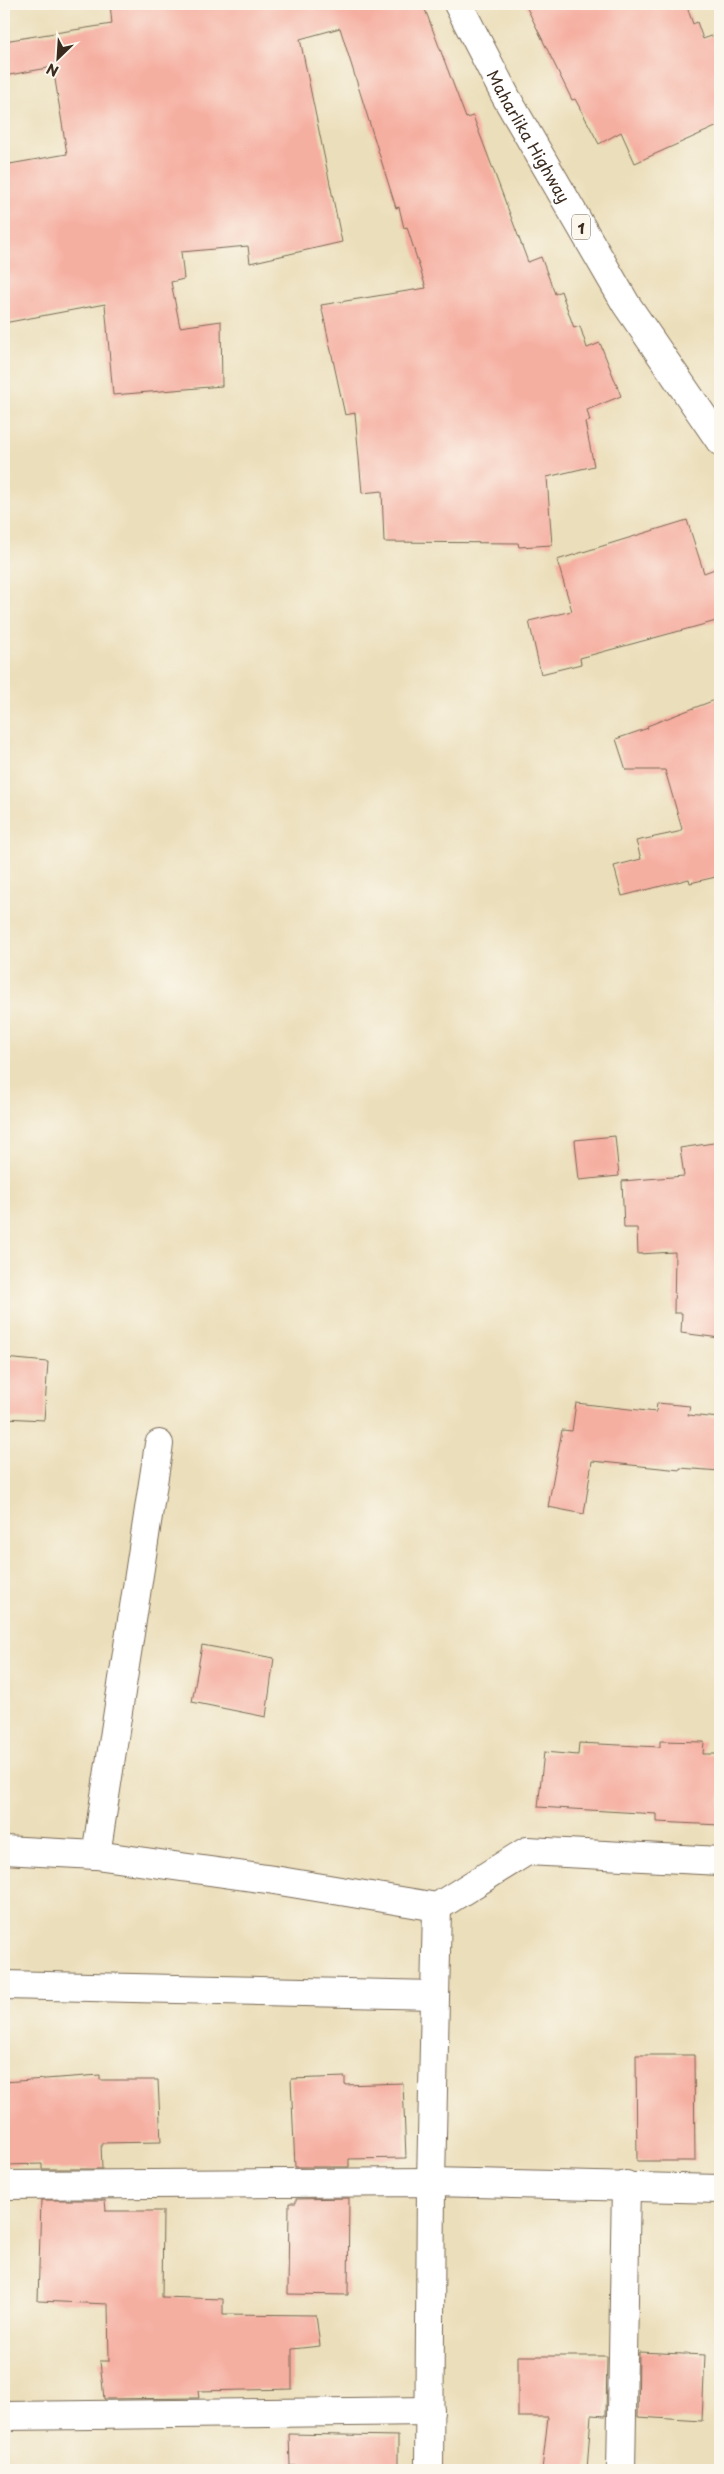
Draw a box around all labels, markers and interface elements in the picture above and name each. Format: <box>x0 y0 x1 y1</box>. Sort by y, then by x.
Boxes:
north arrow <box>32 32 82 82</box>
text: N <box>43 58 62 82</box>
street label: Maharlika Highway <box>482 65 577 207</box>
road number: 1 <box>572 214 590 240</box>

